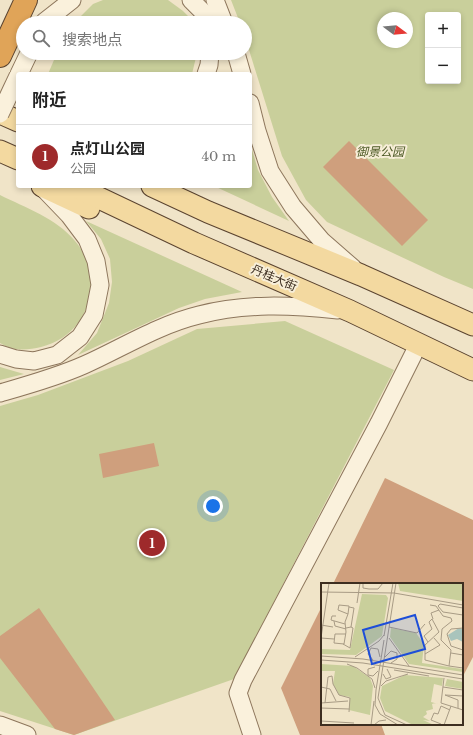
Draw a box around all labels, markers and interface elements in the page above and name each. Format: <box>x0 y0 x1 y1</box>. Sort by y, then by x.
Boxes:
north arrow <box>377 12 413 48</box>
map controls <box>425 12 461 84</box>
button: + <box>425 12 461 48</box>
search box <box>16 16 252 60</box>
icon: search <box>30 27 52 49</box>
text: 搜索地点 <box>62 30 122 49</box>
button: − <box>425 48 461 84</box>
text: 附近 <box>32 90 66 111</box>
text: 点灯山公园 <box>70 139 145 158</box>
park label: 御景公园 <box>356 144 406 159</box>
text: 1 <box>42 148 48 165</box>
text: 40 m <box>201 148 236 165</box>
text: 公园 <box>70 160 96 177</box>
street label: 丹桂大街 <box>249 261 299 294</box>
your location <box>203 496 223 516</box>
pin: 1 <box>139 528 165 558</box>
inset map <box>321 583 463 725</box>

